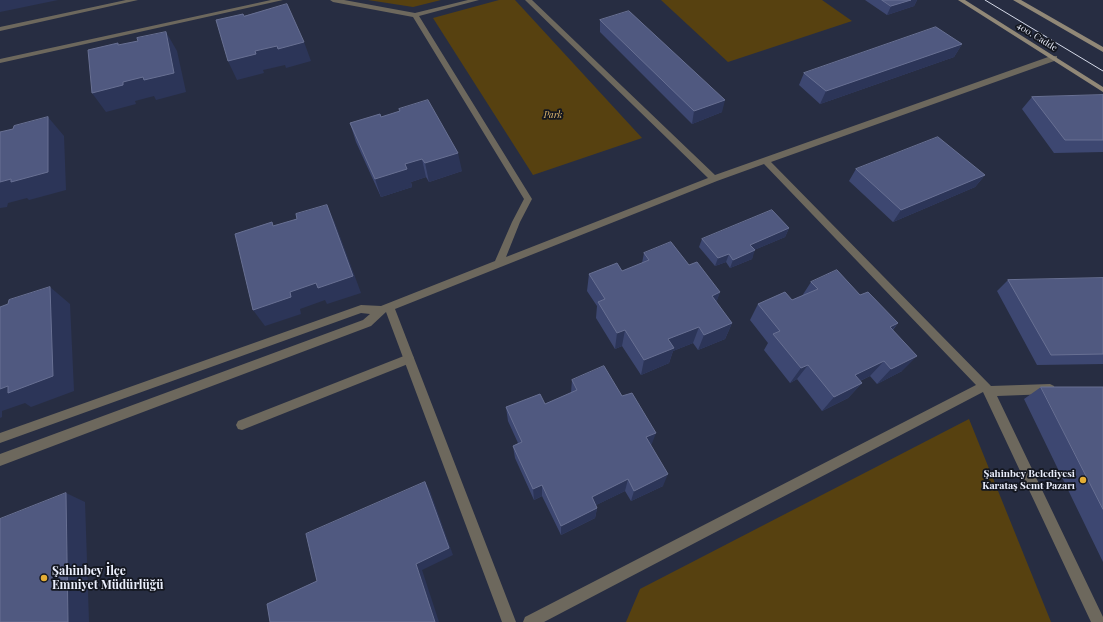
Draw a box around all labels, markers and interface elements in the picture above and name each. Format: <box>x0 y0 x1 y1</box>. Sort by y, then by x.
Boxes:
street label: 400. Cadde <box>1015 20 1059 54</box>
park label: Park <box>544 110 562 120</box>
place label: Şahinbey Belediyesi Karataş Semt Pazarı <box>982 468 1075 492</box>
marker: Şahinbey Belediyesi Karataş Semt Pazarı <box>1078 475 1088 485</box>
place label: Şahinbey İlçe Emniyet Müdürlüğü <box>52 564 164 592</box>
marker: Şahinbey İlçe Emniyet Müdürlüğü <box>39 573 49 583</box>

